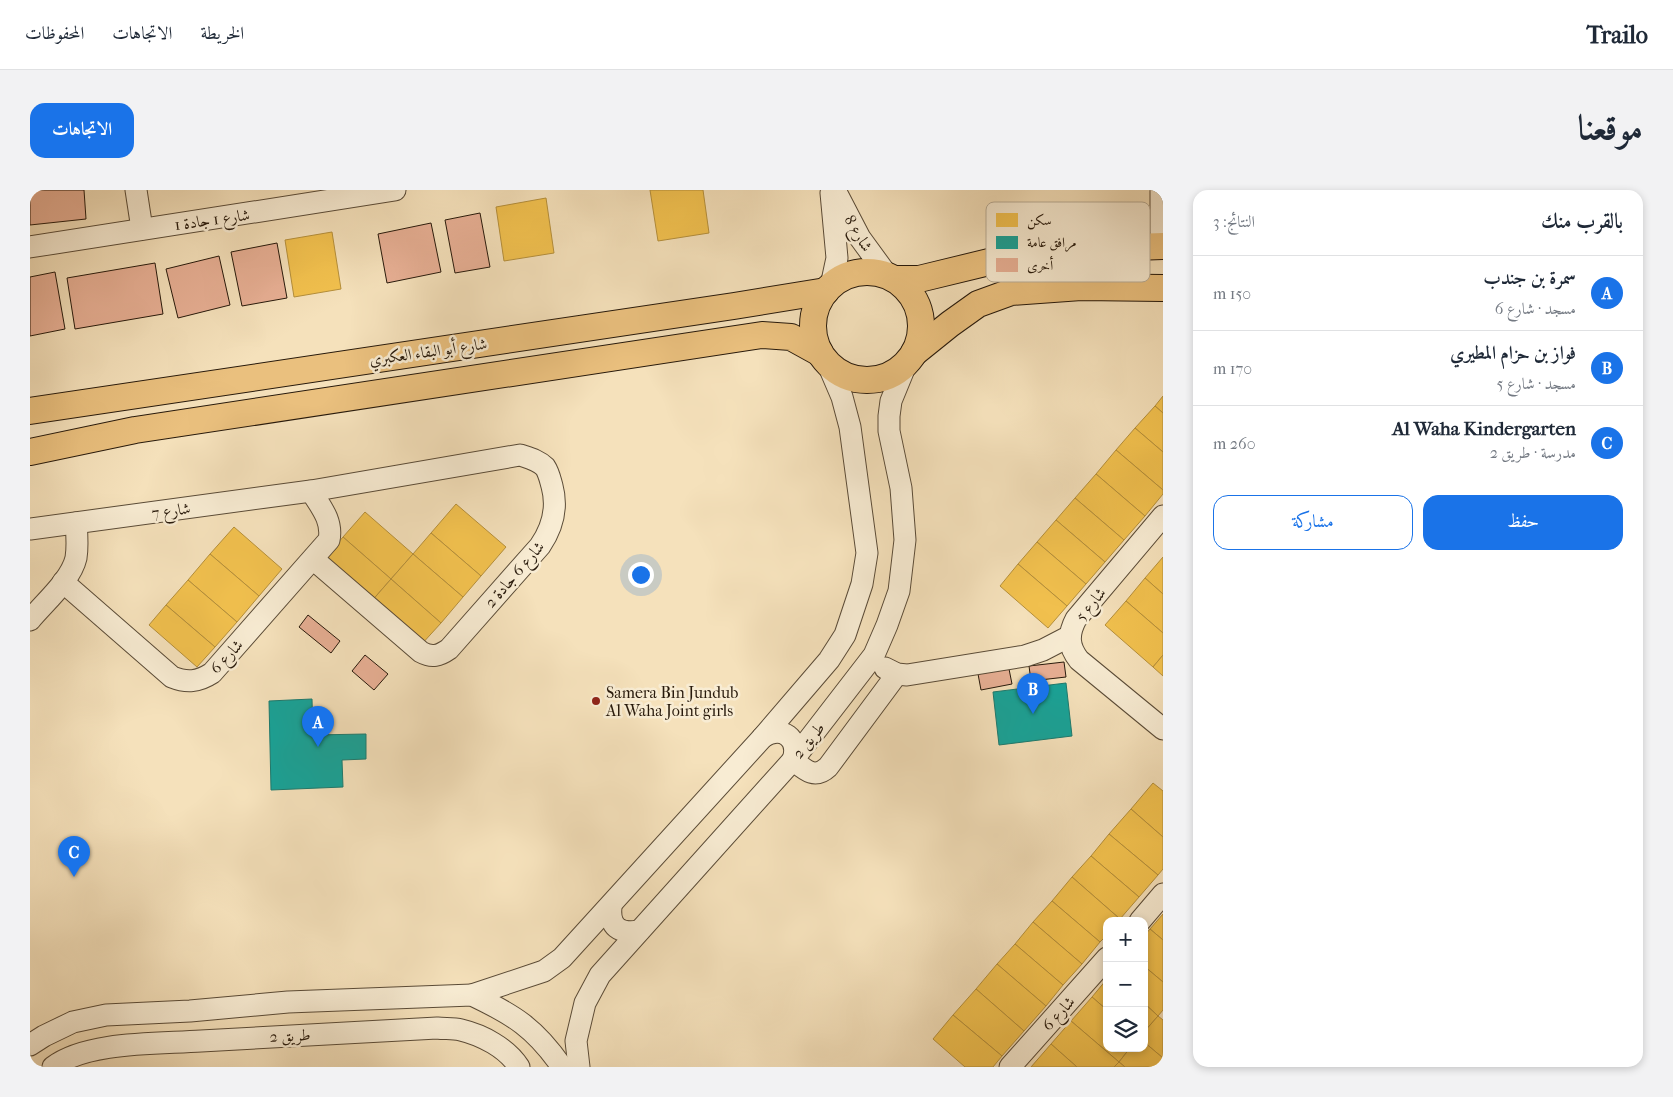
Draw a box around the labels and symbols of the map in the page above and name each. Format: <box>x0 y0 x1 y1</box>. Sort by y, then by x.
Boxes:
legend <box>986 202 1150 282</box>
street label: شارع 1 جادة 1 <box>173 205 252 238</box>
street label: شارع 8 <box>837 212 877 257</box>
text: سكن <box>1027 212 1052 230</box>
text: مرافق عامة <box>1027 234 1077 252</box>
text: أخرى <box>1027 255 1054 274</box>
street label: شارع أبو البقاء العكبري <box>368 332 489 373</box>
street label: شارع 7 <box>150 498 192 527</box>
street label: شارع 6 جادة 2 <box>480 537 551 614</box>
your location <box>628 562 654 588</box>
street label: شارع 5 <box>1071 584 1113 628</box>
street label: شارع 6 <box>206 635 250 680</box>
pin: B <box>1017 673 1049 714</box>
place label: Samera Bin Jundub Al Waha Joint girls <box>605 683 738 720</box>
marker: Samera Bin Jundub Al Waha Joint girls <box>590 695 602 707</box>
pin: A <box>302 706 334 747</box>
street label: طريق 2 <box>788 718 829 763</box>
pin: C <box>58 836 90 877</box>
street label: شارع 6 <box>1038 992 1082 1037</box>
street label: طريق 2 <box>269 1025 311 1047</box>

